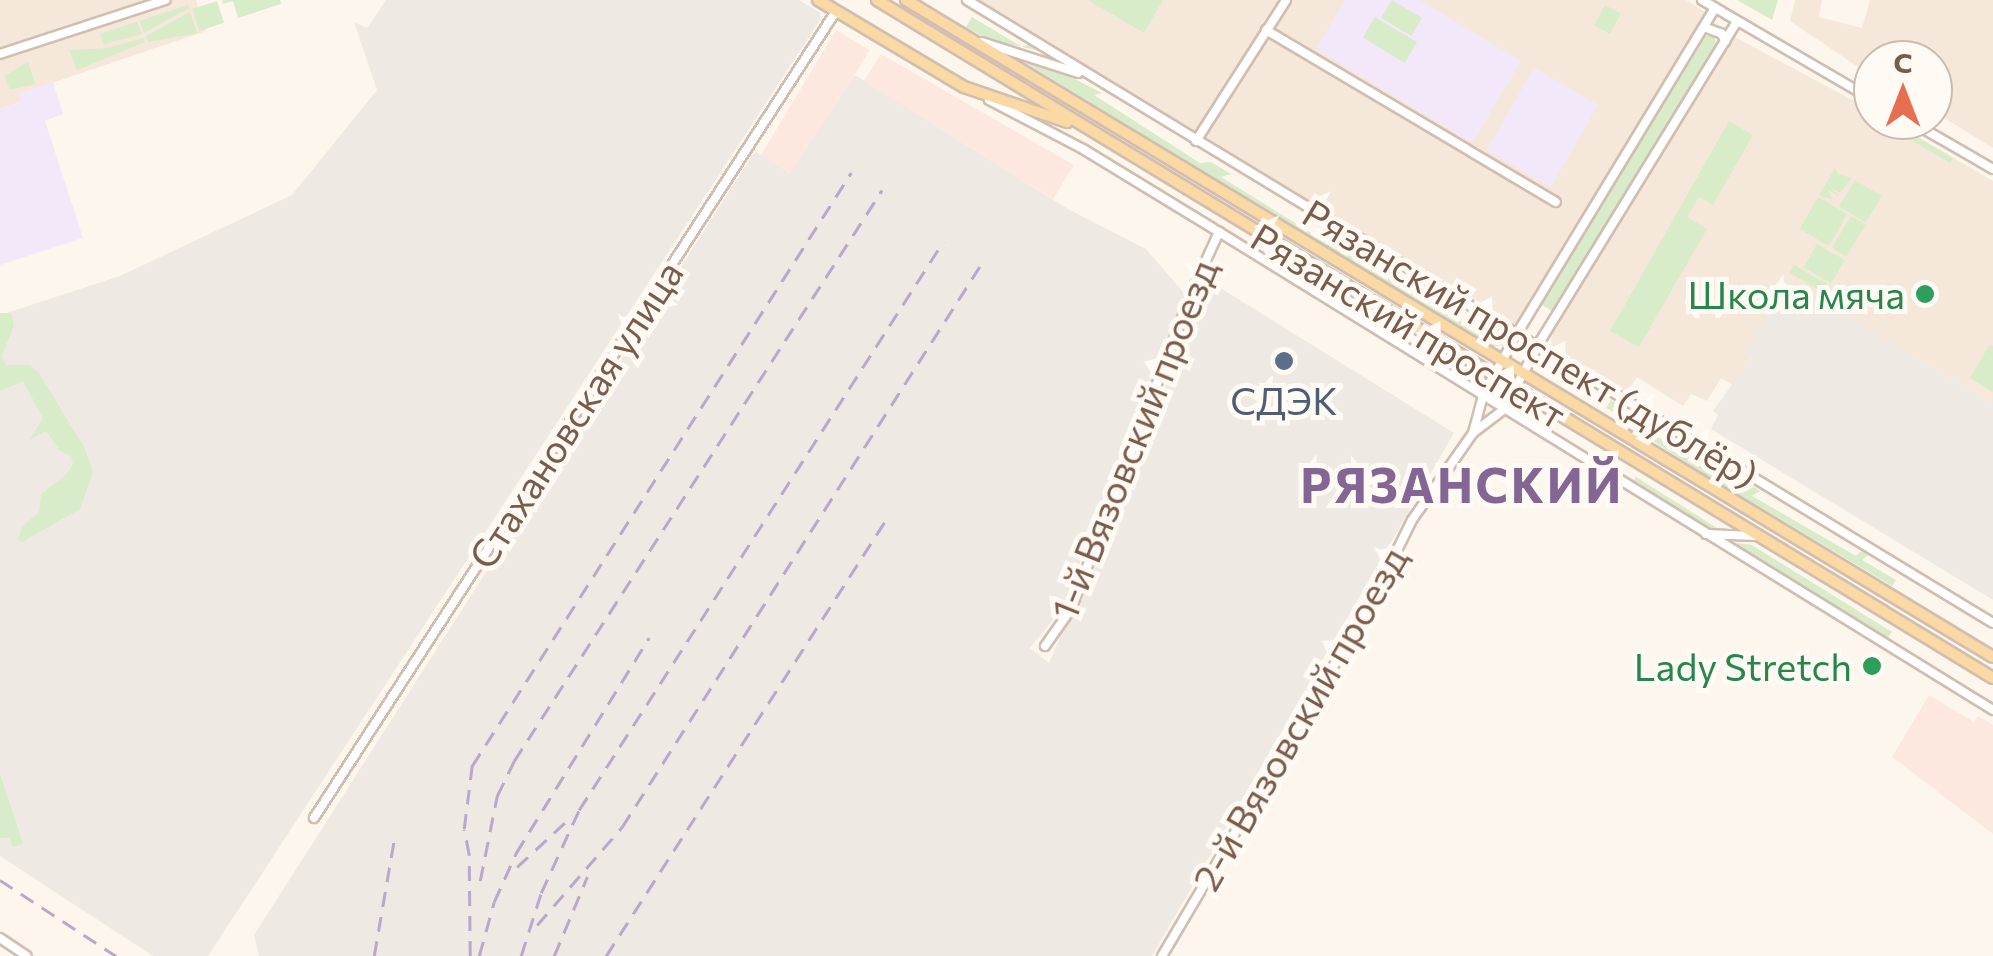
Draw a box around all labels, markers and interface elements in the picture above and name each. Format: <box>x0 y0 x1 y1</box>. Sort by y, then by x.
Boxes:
north arrow <box>1853 40 1953 140</box>
text: С <box>1893 45 1913 79</box>
street label: Рязанский проспект (дублёр) <box>1295 189 1767 497</box>
street label: Рязанский проспект <box>1243 213 1575 437</box>
street label: Стахановская улица <box>459 252 691 576</box>
street label: 1-й Вязовский проезд <box>1040 252 1226 626</box>
place label: Школа мяча <box>1688 271 1905 317</box>
marker: Школа мяча <box>1914 283 1936 305</box>
marker: СДЭК <box>1273 350 1295 372</box>
place label: СДЭК <box>1230 377 1338 423</box>
district label: РЯЗАНСКИЙ <box>1300 455 1624 513</box>
street label: 2-й Вязовский проезд <box>1182 538 1416 898</box>
place label: Lady Stretch <box>1634 643 1852 689</box>
marker: Lady Stretch <box>1861 655 1883 677</box>

